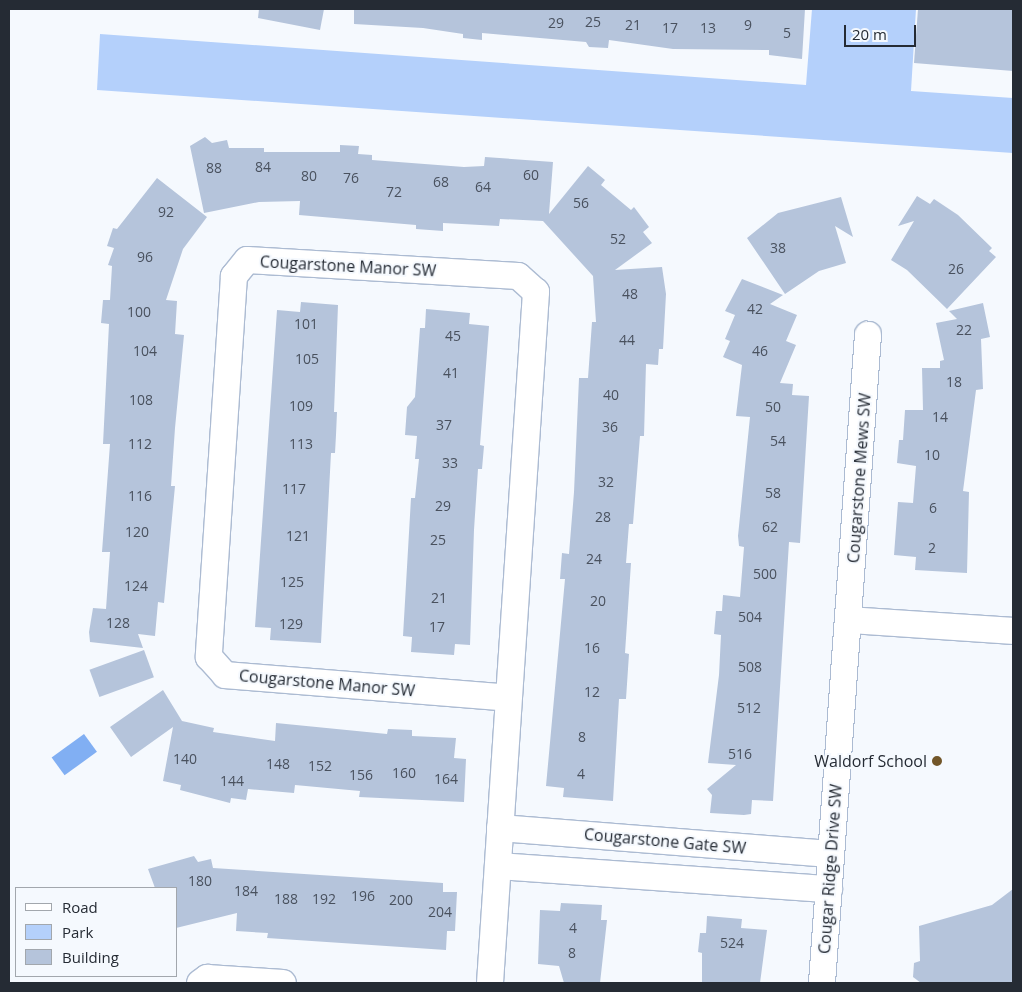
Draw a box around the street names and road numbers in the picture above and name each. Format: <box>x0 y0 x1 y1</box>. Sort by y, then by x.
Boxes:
street label: Cougarstone Manor SW <box>259 252 437 280</box>
street label: Cougarstone Mews SW <box>843 392 875 564</box>
street label: Cougarstone Manor SW <box>238 666 416 700</box>
street label: Cougar Ridge Drive SW <box>814 783 846 955</box>
street label: Cougarstone Gate SW <box>583 824 747 858</box>

